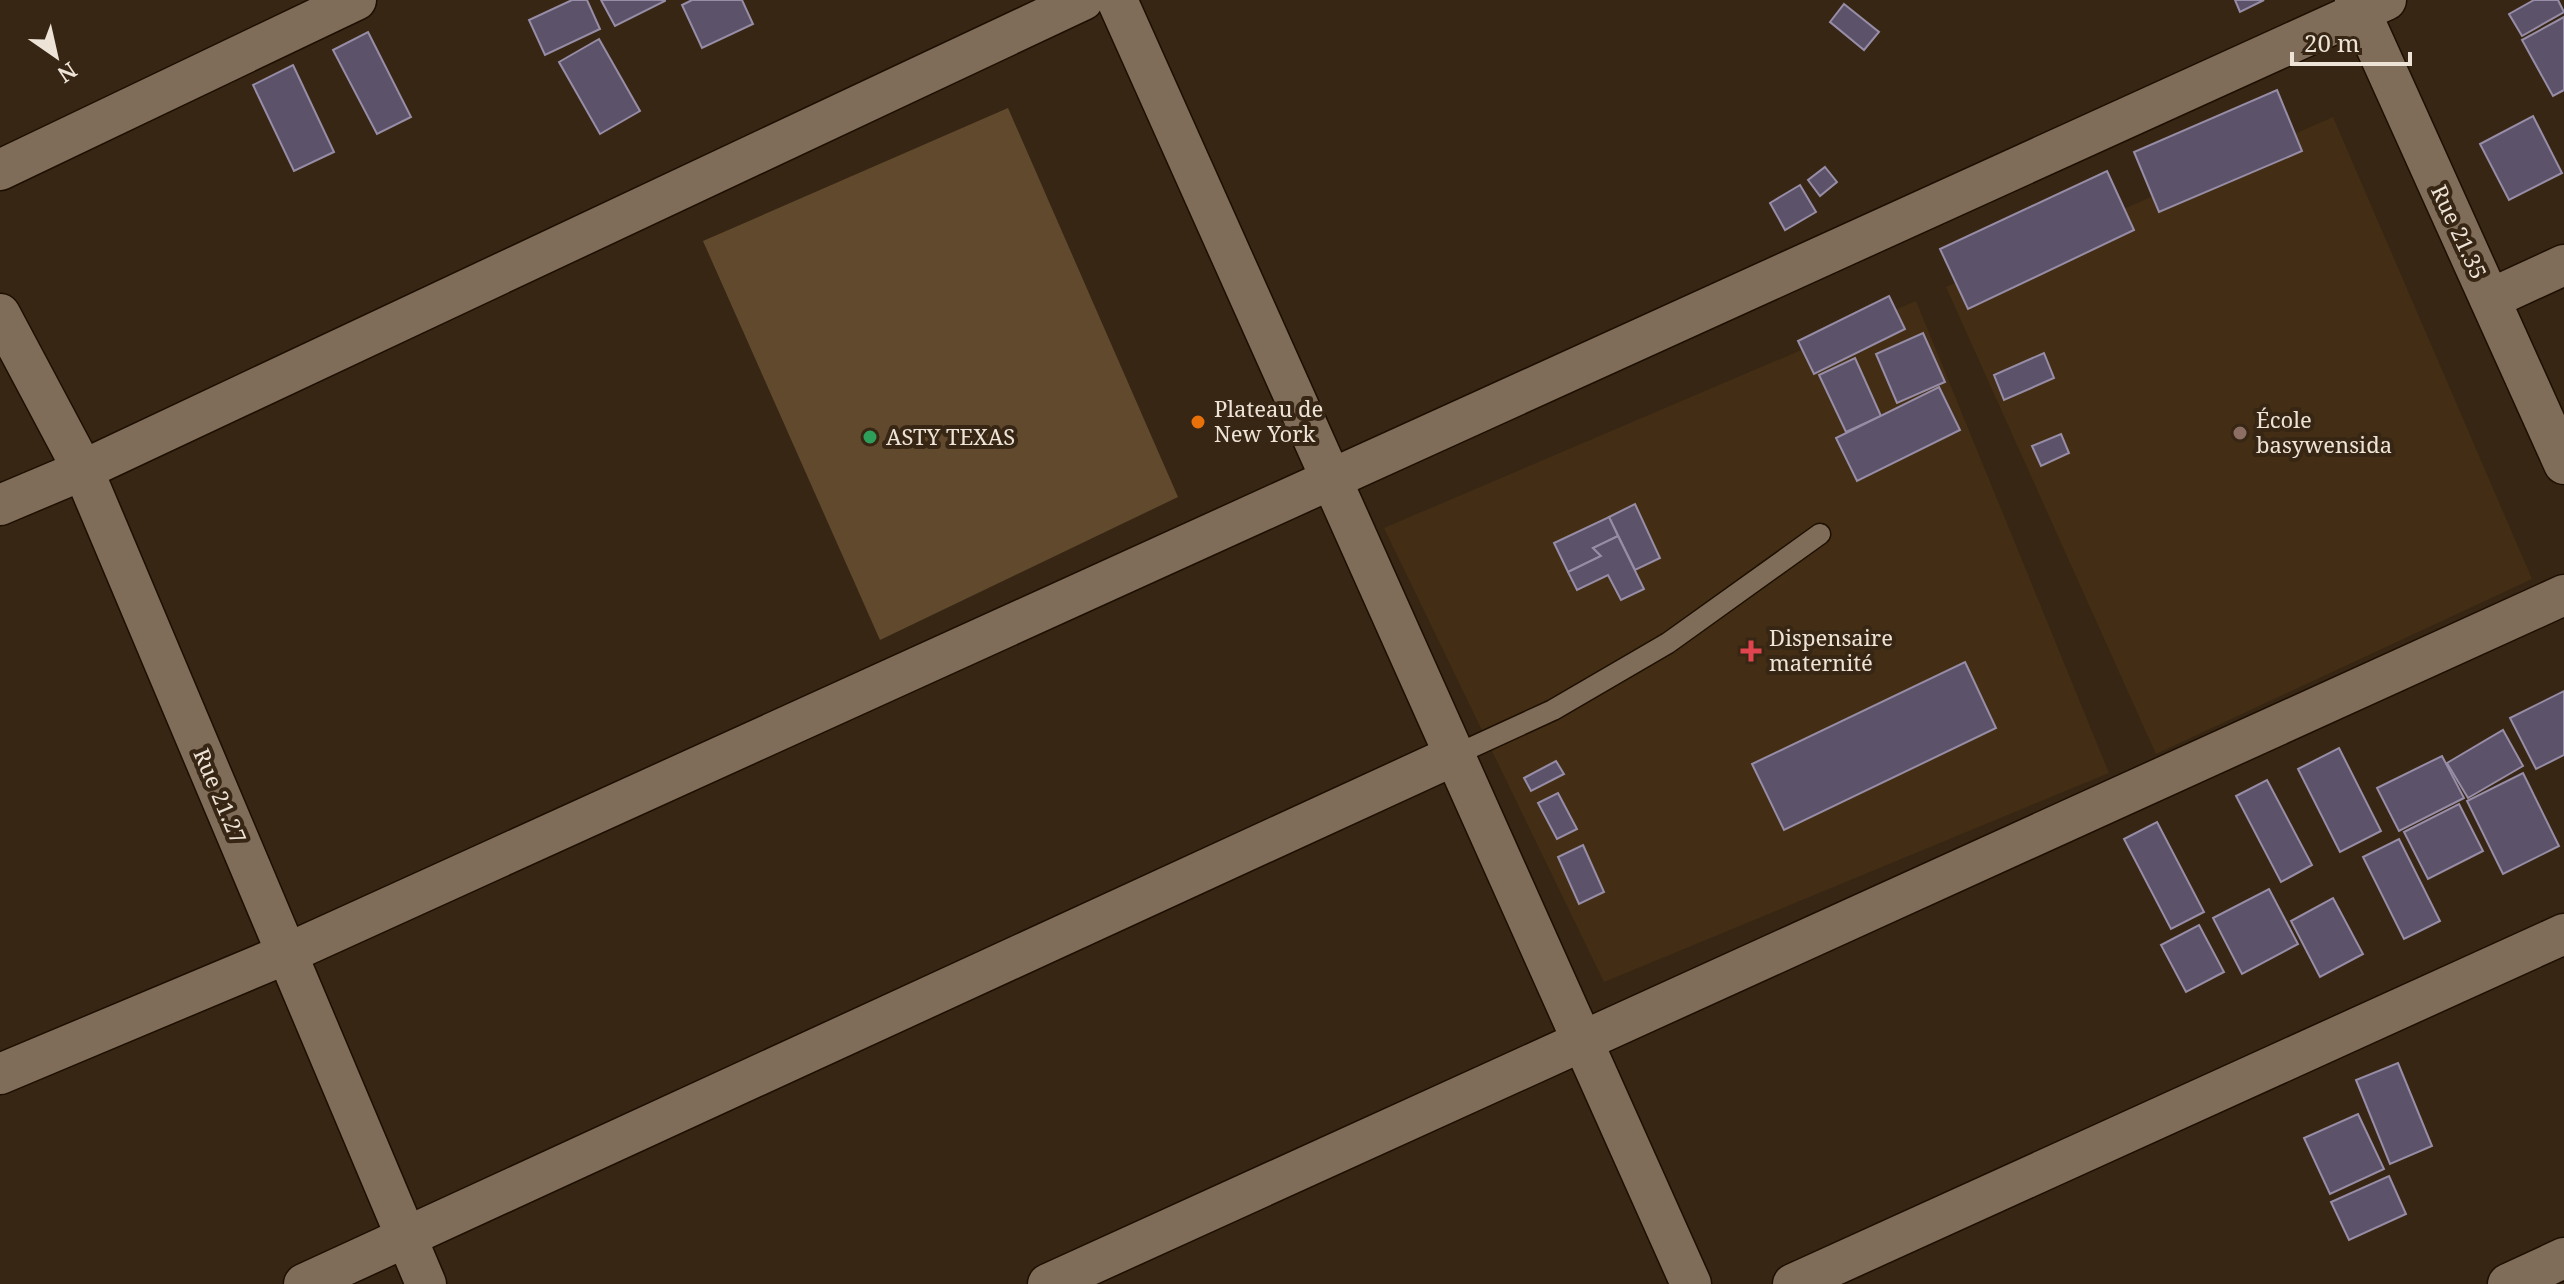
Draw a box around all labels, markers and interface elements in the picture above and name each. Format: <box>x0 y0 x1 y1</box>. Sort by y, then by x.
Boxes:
north arrow <box>16 16 96 96</box>
scale bar <box>2292 16 2410 66</box>
text: 20 m <box>2304 26 2360 59</box>
text: N <box>52 56 83 91</box>
street label: Rue 21.35 <box>2425 180 2495 284</box>
place label: Plateau de New York <box>1214 393 1323 448</box>
place label: École basywensida <box>2256 404 2392 459</box>
marker: Plateau de New York <box>1189 413 1207 431</box>
place label: ASTY TEXAS <box>886 421 1015 451</box>
marker: École basywensida <box>2231 424 2249 442</box>
marker: ASTY TEXAS <box>861 428 879 446</box>
place label: Dispensaire maternité <box>1769 622 1893 677</box>
marker: Dispensaire maternité <box>1740 640 1762 662</box>
street label: Rue 21.27 <box>187 743 254 848</box>

